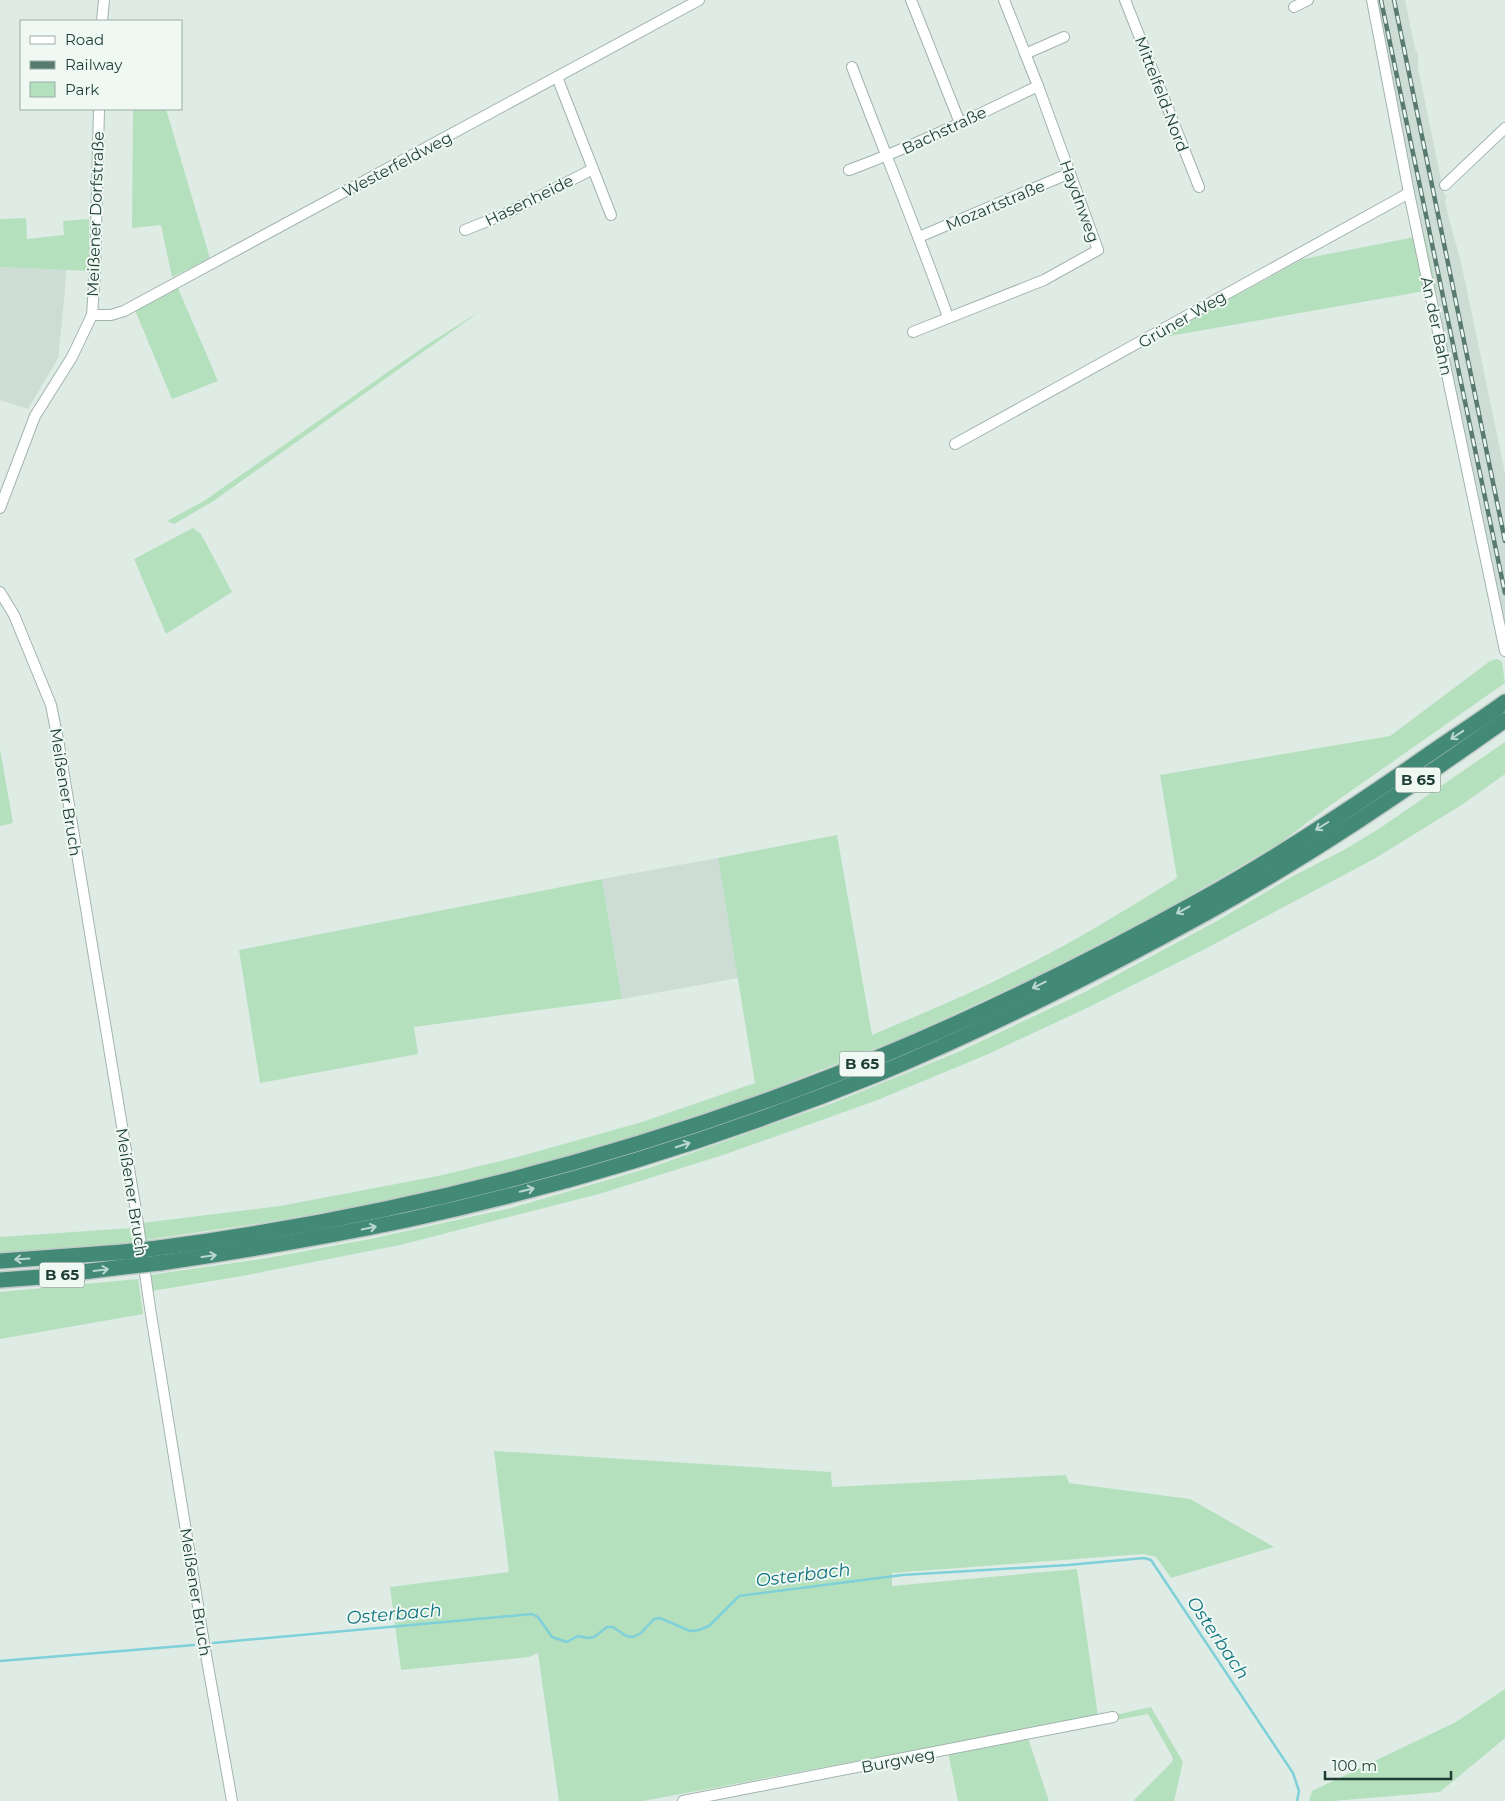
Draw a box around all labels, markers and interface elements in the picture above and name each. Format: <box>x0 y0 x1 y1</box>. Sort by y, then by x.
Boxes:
legend <box>20 20 182 110</box>
text: Road <box>65 30 104 49</box>
street label: Mittelfeld-Nord <box>1131 34 1192 155</box>
text: Railway <box>65 55 123 74</box>
text: Park <box>65 80 99 99</box>
street label: Bachstraße <box>899 103 989 158</box>
street label: Westerfeldweg <box>339 128 455 201</box>
street label: Meißener Dorfstraße <box>83 131 108 297</box>
street label: Haydnweg <box>1056 157 1103 245</box>
street label: Hasenheide <box>482 171 577 230</box>
street label: Mozartstraße <box>943 176 1048 235</box>
street label: An der Bahn <box>1417 275 1456 377</box>
street label: Grüner Weg <box>1135 287 1230 352</box>
street label: Meißener Bruch <box>46 727 85 858</box>
one-way arrow <box>1450 730 1464 740</box>
road number: B 65 <box>1396 768 1440 792</box>
one-way arrow <box>1316 822 1330 832</box>
one-way arrow <box>1175 905 1190 915</box>
one-way arrow <box>1031 980 1046 990</box>
road number: B 65 <box>840 1052 884 1076</box>
street label: Meißener Bruch <box>112 1127 151 1258</box>
one-way arrow <box>674 1139 690 1149</box>
one-way arrow <box>518 1185 534 1195</box>
one-way arrow <box>360 1222 376 1232</box>
one-way arrow <box>200 1251 216 1261</box>
one-way arrow <box>15 1255 31 1264</box>
road number: B 65 <box>40 1262 84 1288</box>
one-way arrow <box>92 1265 108 1275</box>
street label: Meißener Bruch <box>176 1527 215 1658</box>
water label: Osterbach <box>754 1558 852 1592</box>
water label: Osterbach <box>1182 1592 1254 1684</box>
water label: Osterbach <box>346 1599 442 1629</box>
street label: Burgweg <box>860 1744 936 1777</box>
scale bar <box>1325 1748 1451 1780</box>
text: 100 m <box>1332 1756 1377 1775</box>

